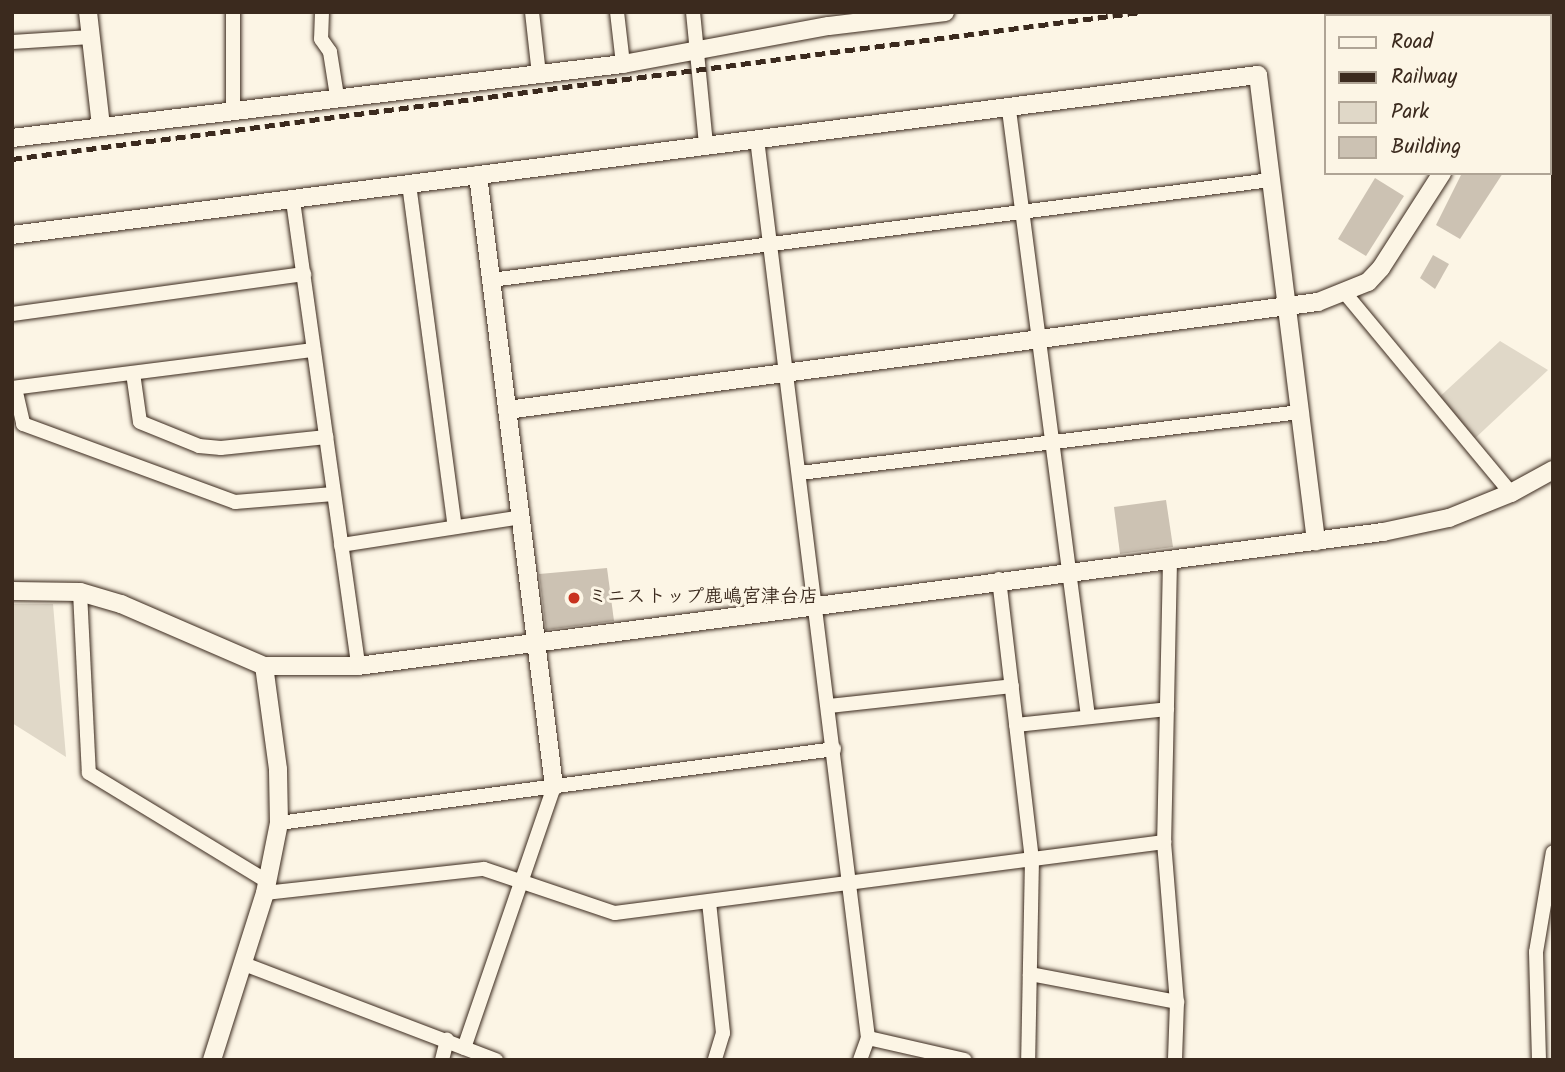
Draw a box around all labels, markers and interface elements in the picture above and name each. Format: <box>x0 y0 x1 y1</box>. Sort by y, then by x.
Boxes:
legend <box>1324 14 1551 175</box>
text: Road <box>1391 26 1433 59</box>
text: Railway <box>1391 61 1457 94</box>
text: Park <box>1391 96 1429 129</box>
text: Building <box>1391 131 1461 164</box>
place label: ミニストップ鹿嶋宮津台店 <box>588 587 816 609</box>
marker: ミニストップ鹿嶋宮津台店 <box>566 590 582 606</box>

